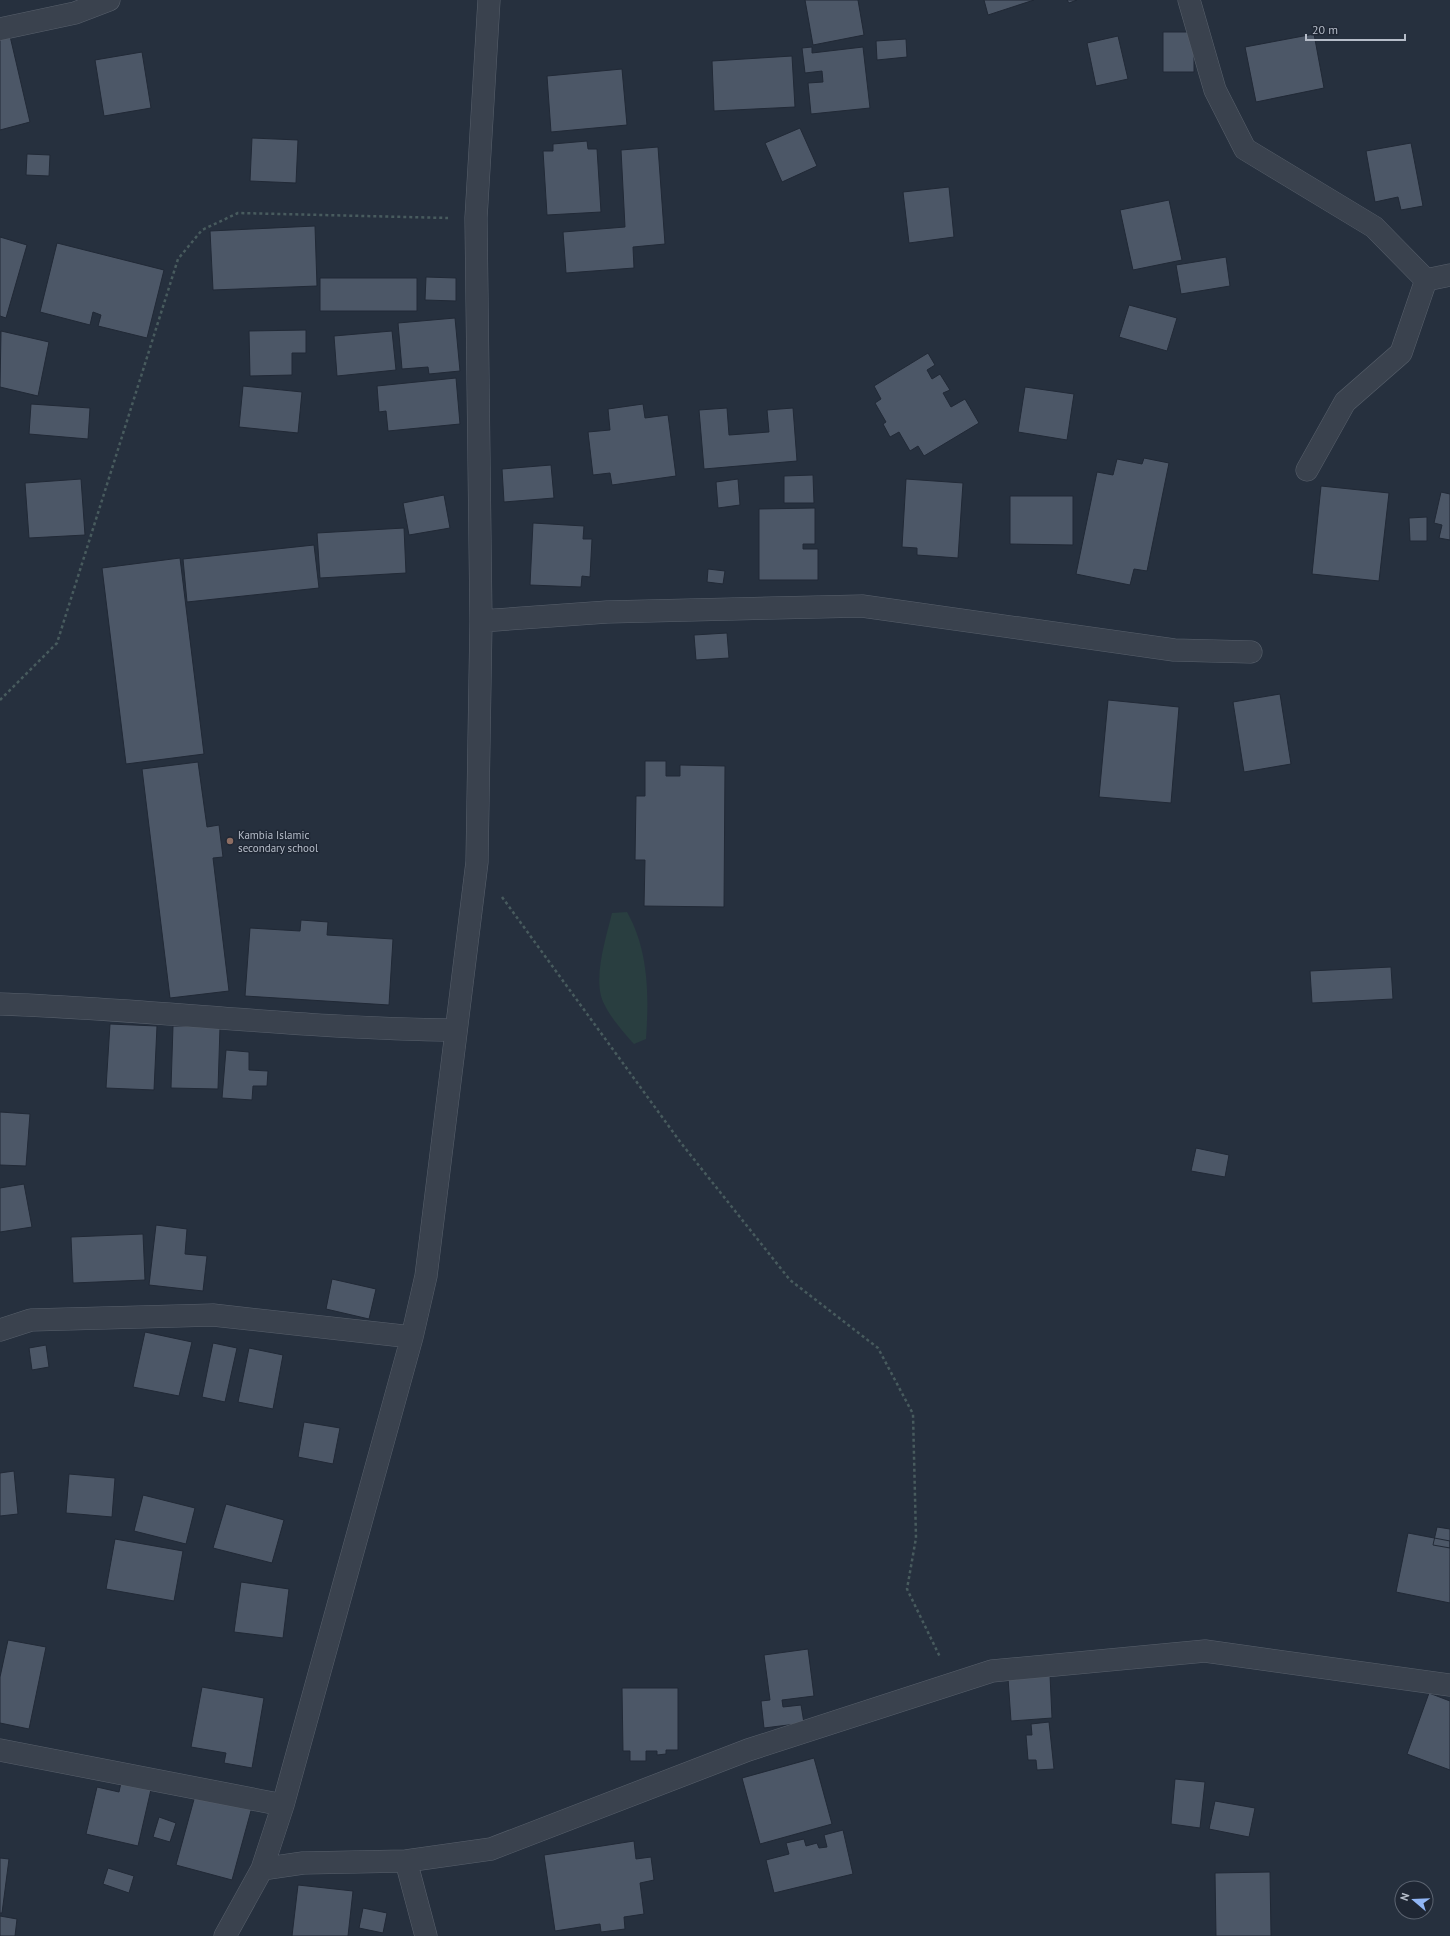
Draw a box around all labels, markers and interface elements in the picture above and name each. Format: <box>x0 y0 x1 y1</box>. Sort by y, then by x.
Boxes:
scale bar <box>1306 16 1405 42</box>
text: 20 m <box>1312 22 1338 37</box>
place label: Kambia Islamic secondary school <box>238 828 319 855</box>
marker: Kambia Islamic secondary school <box>225 836 235 846</box>
north arrow <box>1394 1880 1434 1920</box>
text: N <box>1397 1891 1412 1902</box>

